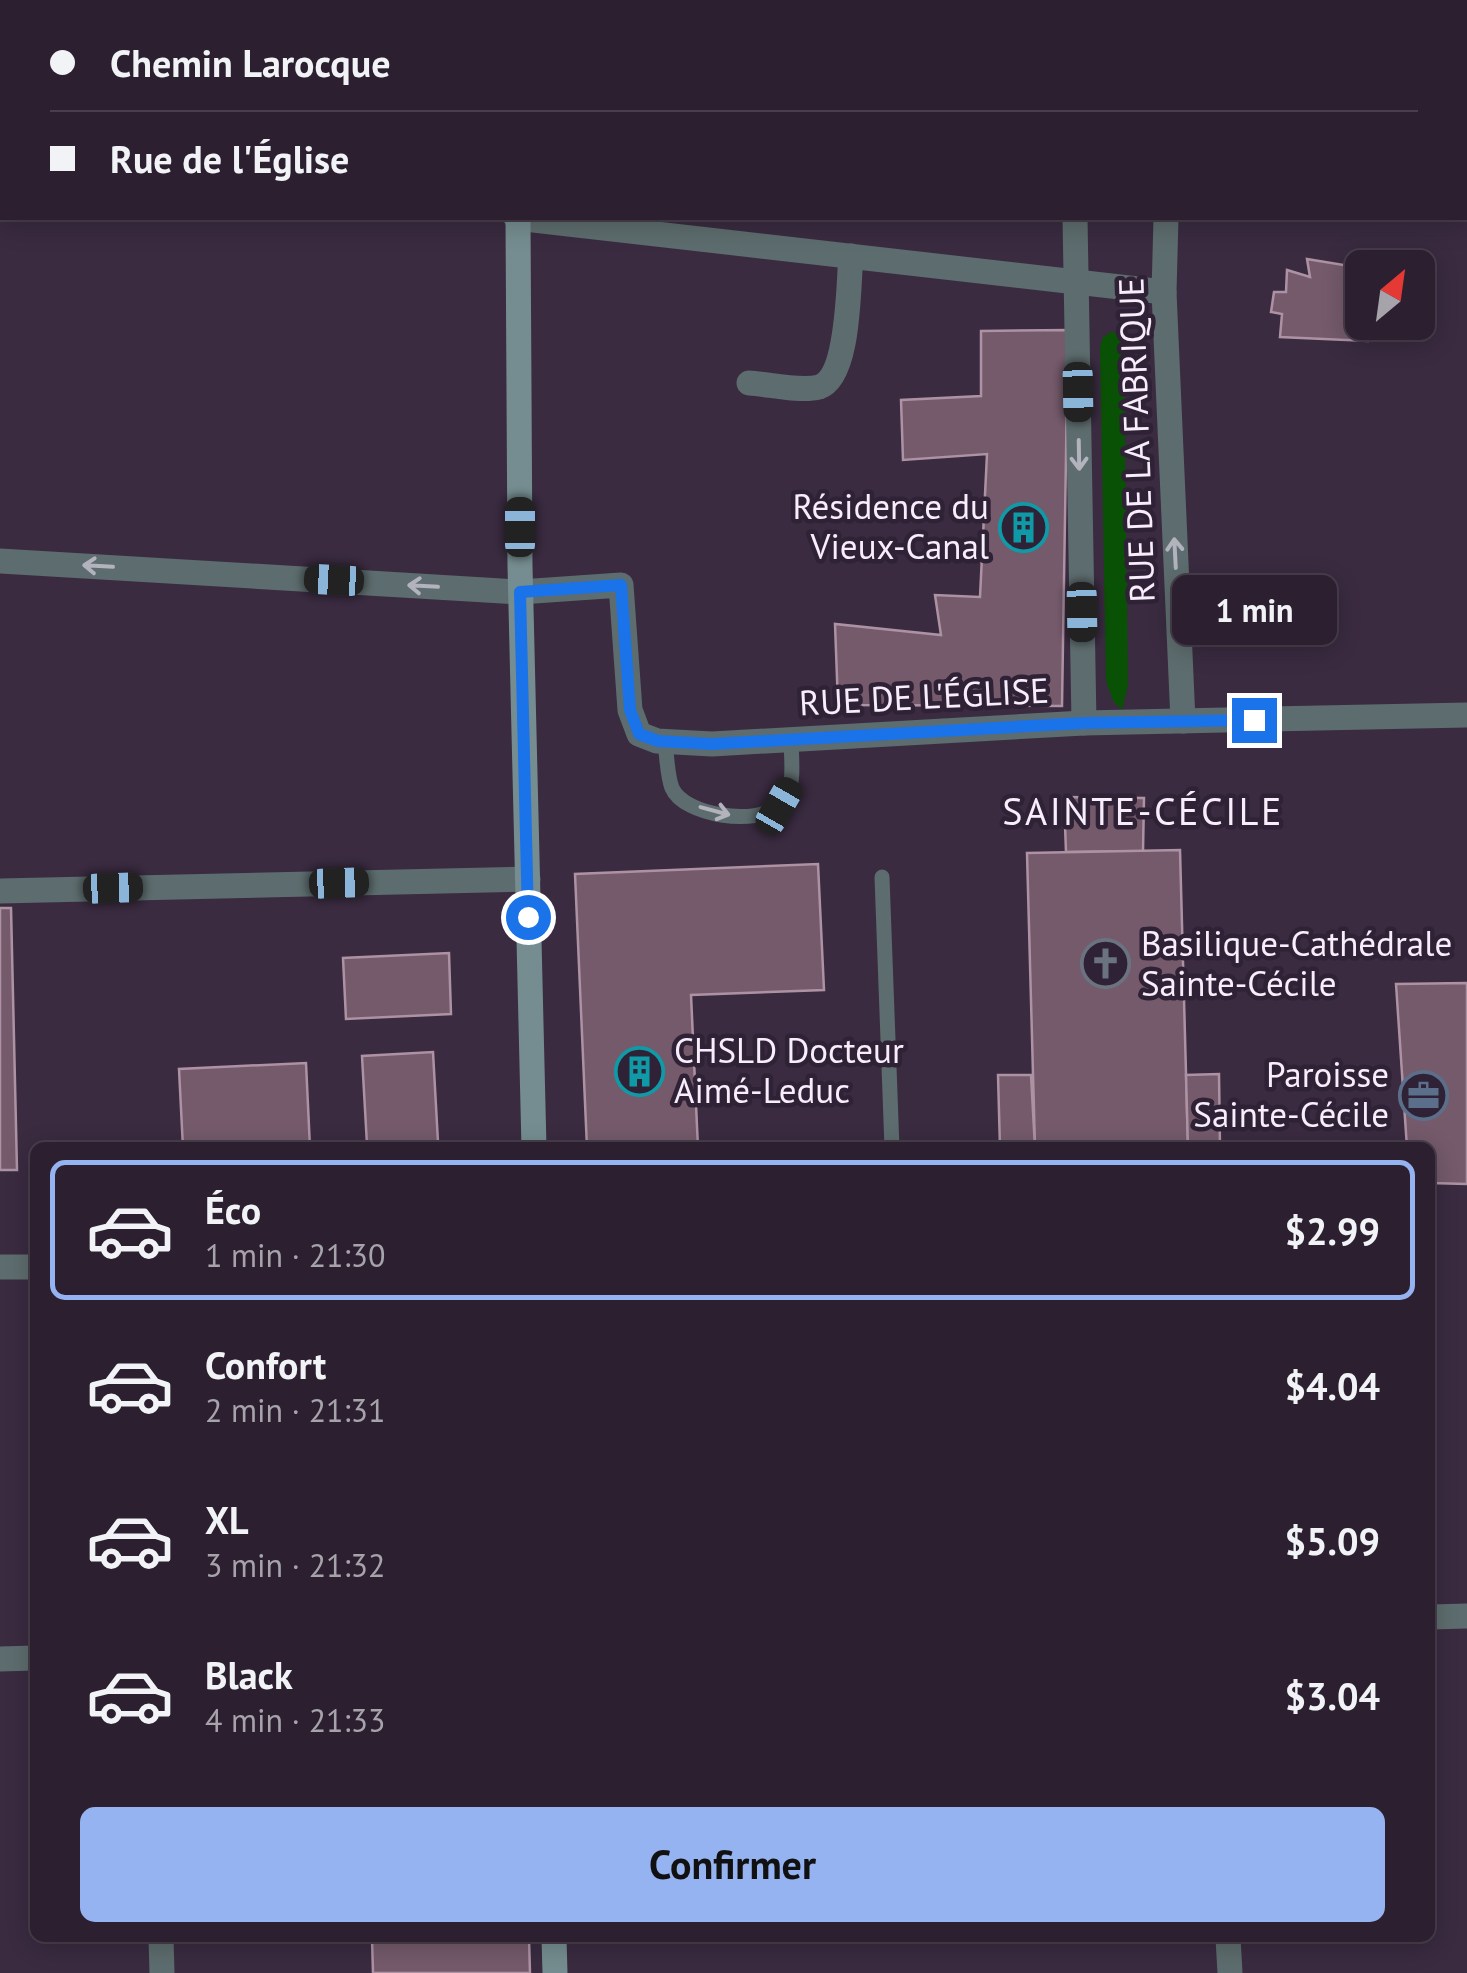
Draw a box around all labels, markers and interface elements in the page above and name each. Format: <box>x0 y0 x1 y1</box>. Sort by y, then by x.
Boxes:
text: Chemin Larocque <box>110 38 390 87</box>
text: Rue de l'Église <box>110 134 349 183</box>
north arrow <box>1345 250 1435 340</box>
map controls <box>1345 250 1435 340</box>
street label: RUE DE LA FABRIQUE <box>1107 277 1165 603</box>
car <box>1062 362 1094 422</box>
one-way arrow <box>1070 438 1088 470</box>
place label: Résidence du Vieux-Canal <box>792 483 989 569</box>
car <box>505 497 535 557</box>
building icon: Résidence du Vieux-Canal <box>998 501 1050 553</box>
one-way arrow <box>1166 538 1185 570</box>
one-way arrow <box>83 556 115 575</box>
car <box>303 563 365 597</box>
callout: 1 min <box>1172 575 1336 645</box>
one-way arrow <box>407 576 439 595</box>
car <box>1066 582 1098 642</box>
text: 1 min <box>1215 589 1294 631</box>
street label: RUE DE L'ÉGLISE <box>798 666 1050 726</box>
route end <box>1232 698 1277 743</box>
car <box>751 773 807 839</box>
district label: SAINTE-CÉCILE <box>1002 786 1284 835</box>
one-way arrow <box>698 803 730 822</box>
car <box>308 867 370 899</box>
car <box>82 872 144 904</box>
route start <box>506 895 551 940</box>
place label: Basilique-Cathédrale Sainte-Cécile <box>1141 920 1452 1006</box>
church icon: Basilique-Cathédrale Sainte-Cécile <box>1080 938 1132 990</box>
place label: CHSLD Docteur Aimé-Leduc <box>674 1027 904 1113</box>
building icon: CHSLD Docteur Aimé-Leduc <box>613 1045 665 1097</box>
place label: Paroisse Sainte-Cécile <box>1193 1051 1389 1137</box>
office icon: Paroisse Sainte-Cécile <box>1398 1069 1450 1121</box>
icon: car <box>85 1185 175 1275</box>
text: Éco <box>205 1185 261 1234</box>
text: $2.99 <box>1284 1206 1380 1255</box>
text: 1 min · 21:30 <box>205 1234 385 1276</box>
icon: car <box>85 1340 175 1430</box>
text: Confort <box>205 1340 326 1389</box>
text: $4.04 <box>1284 1361 1380 1410</box>
text: 2 min · 21:31 <box>205 1389 385 1431</box>
icon: car <box>85 1495 175 1585</box>
text: XL <box>205 1495 249 1544</box>
text: $5.09 <box>1284 1516 1380 1565</box>
text: 3 min · 21:32 <box>205 1544 385 1586</box>
icon: car <box>85 1650 175 1740</box>
text: Black <box>205 1650 293 1699</box>
text: $3.04 <box>1284 1671 1380 1720</box>
text: 4 min · 21:33 <box>205 1699 385 1741</box>
button: Confirmer <box>80 1807 1385 1922</box>

